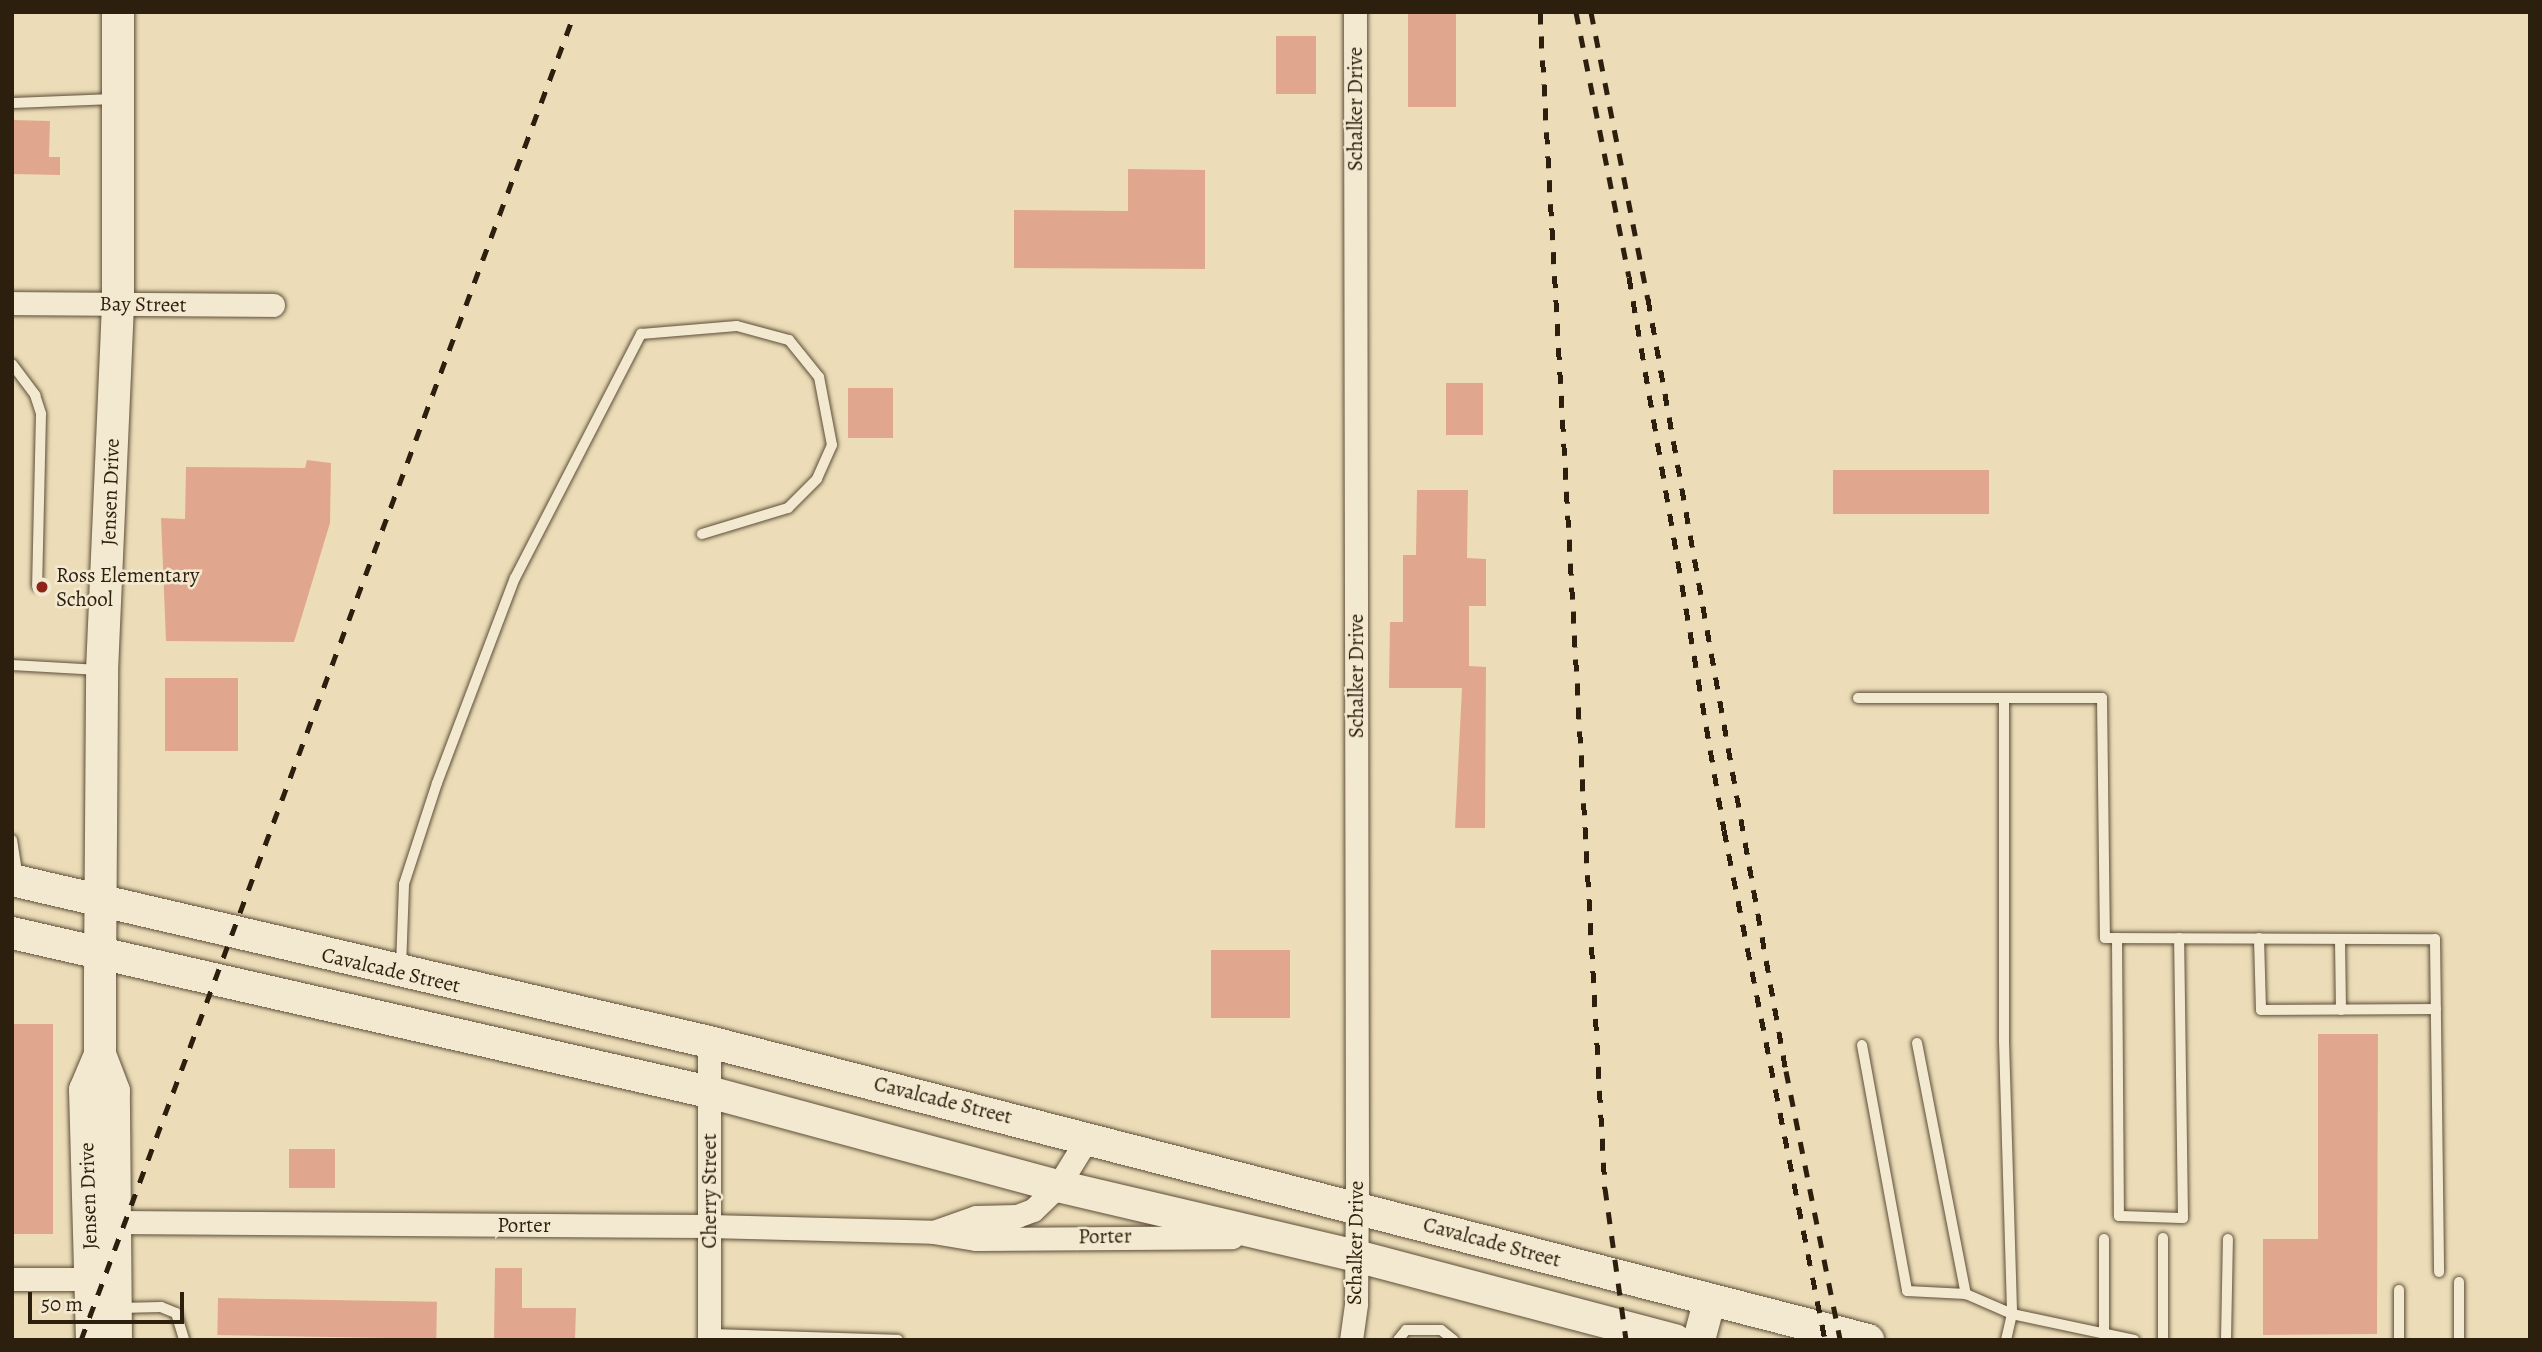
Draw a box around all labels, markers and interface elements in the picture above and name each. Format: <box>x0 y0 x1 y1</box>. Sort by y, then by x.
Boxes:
street label: Schalker Drive <box>1342 47 1368 171</box>
street label: Bay Street <box>99 291 187 317</box>
street label: Jensen Drive <box>96 438 124 546</box>
place label: Ross Elementary School <box>56 562 199 612</box>
marker: Ross Elementary School <box>34 579 50 595</box>
street label: Schalker Drive <box>1343 614 1369 738</box>
street label: Cavalcade Street <box>319 942 463 998</box>
street label: Cavalcade Street <box>871 1071 1015 1129</box>
street label: Cherry Street <box>696 1133 722 1249</box>
street label: Jensen Drive <box>74 1142 102 1250</box>
street label: Schalker Drive <box>1341 1181 1369 1305</box>
street label: Porter <box>497 1212 551 1238</box>
street label: Cavalcade Street <box>1420 1212 1564 1272</box>
street label: Porter <box>1078 1223 1132 1249</box>
scale bar <box>32 1278 187 1322</box>
text: 50 m <box>41 1290 83 1318</box>

